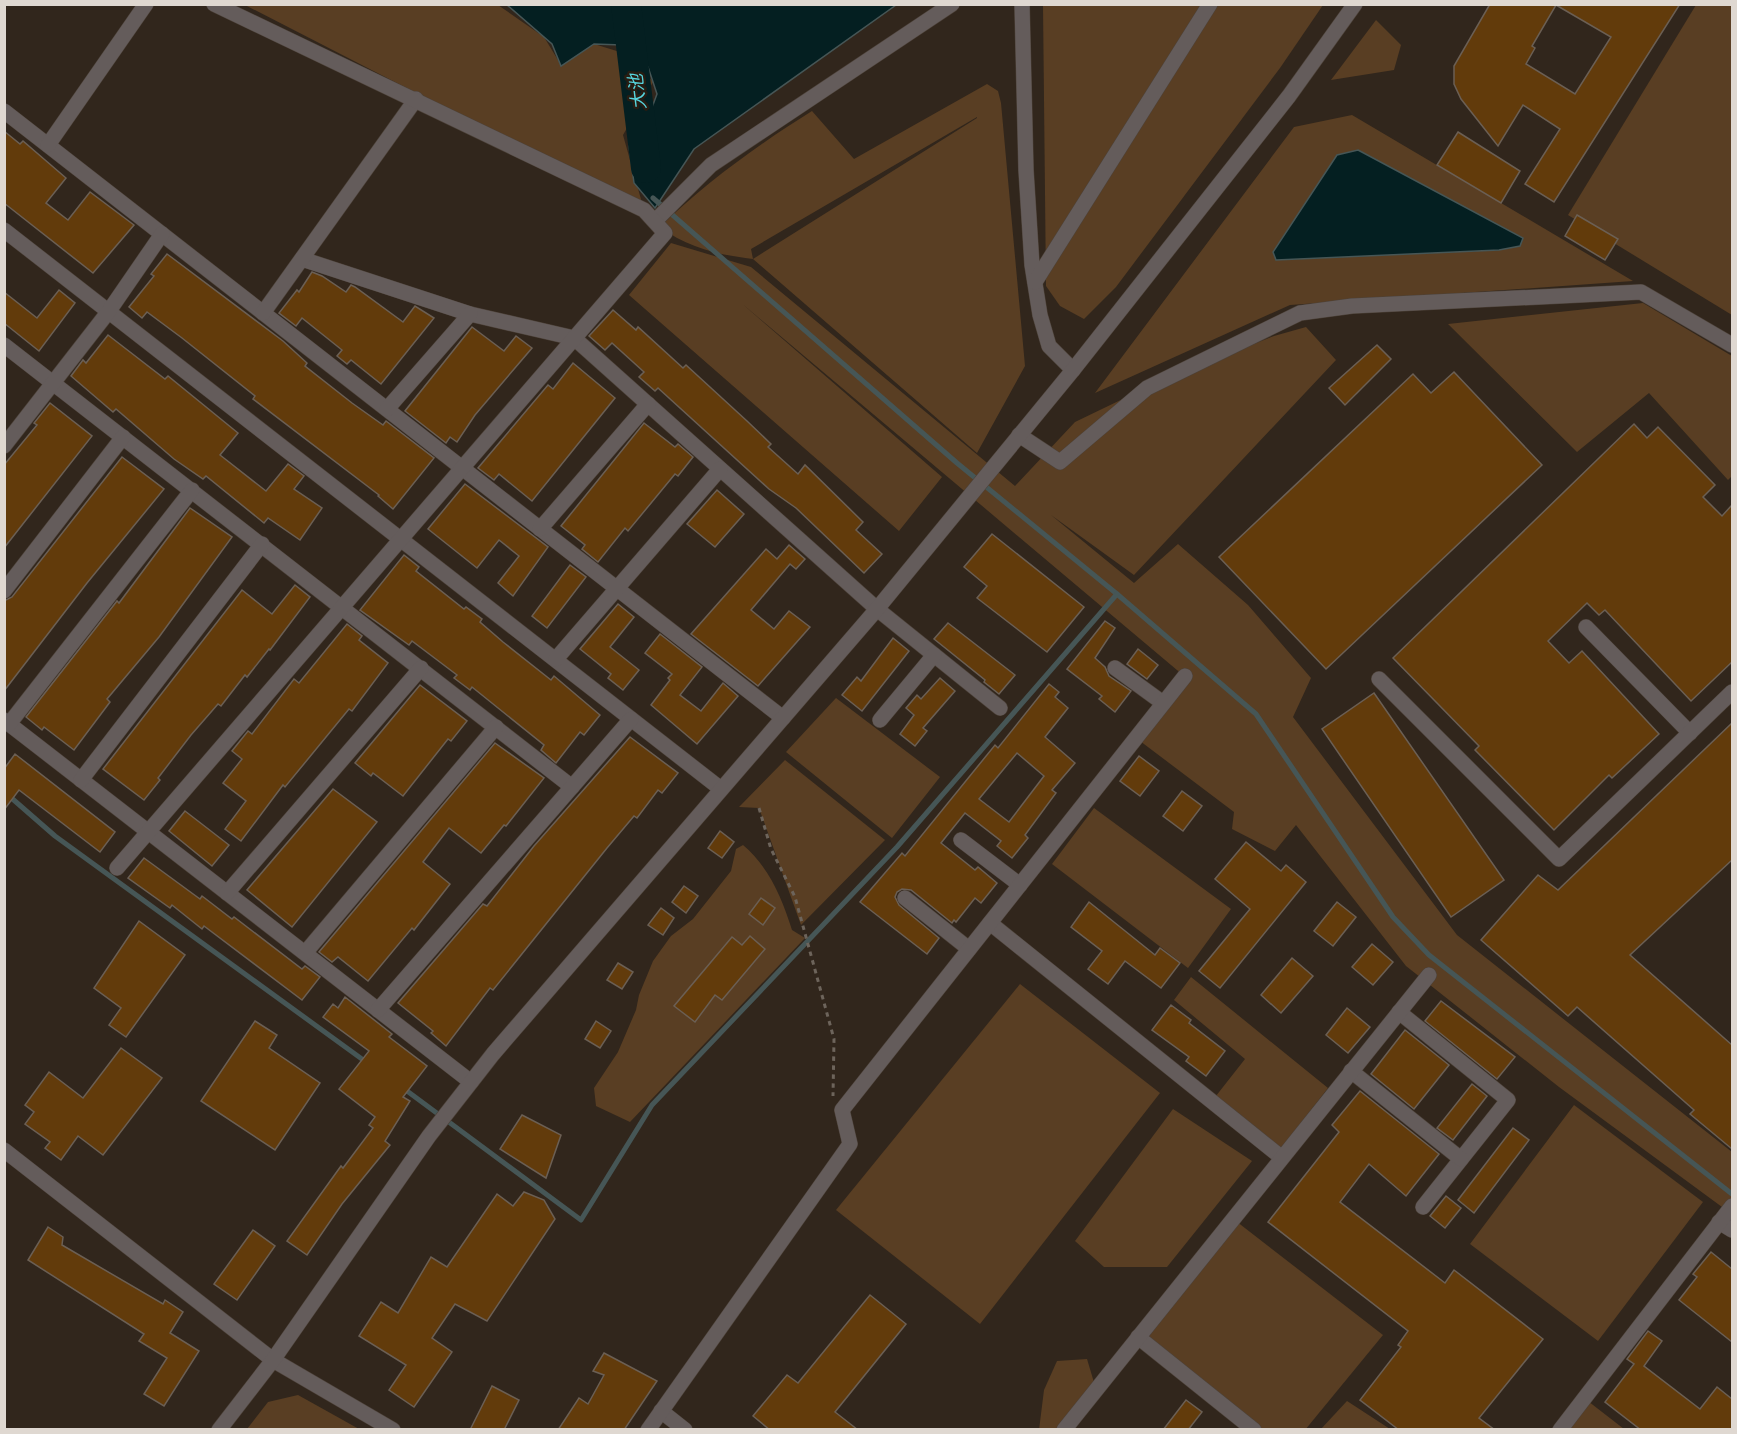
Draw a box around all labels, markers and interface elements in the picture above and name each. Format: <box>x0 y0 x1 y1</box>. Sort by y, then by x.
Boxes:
water label: 大池 <box>623 71 651 111</box>

